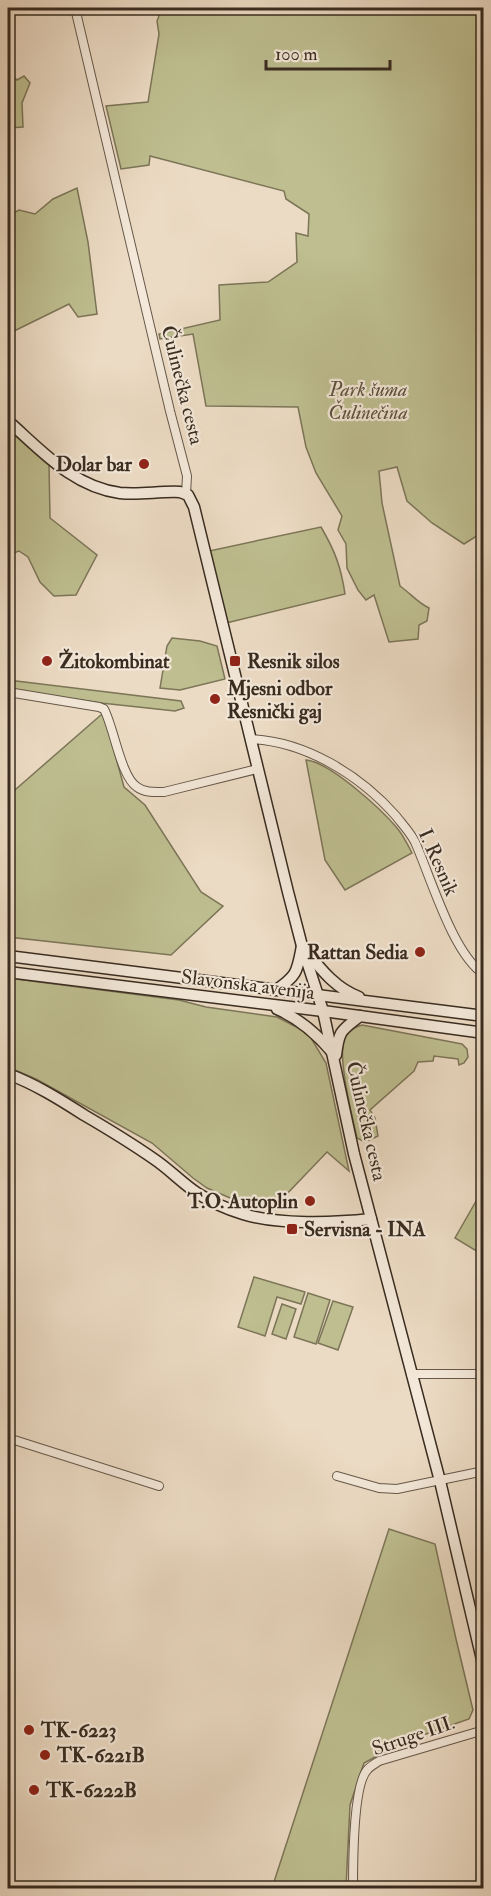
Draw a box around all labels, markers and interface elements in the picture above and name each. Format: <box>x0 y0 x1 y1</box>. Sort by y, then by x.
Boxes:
scale bar <box>266 33 390 71</box>
text: 100 m <box>275 43 318 66</box>
street label: Čulinečka cesta <box>156 323 211 448</box>
park label: Park šuma Čulinečina <box>328 377 408 425</box>
place label: Dolar bar <box>56 452 133 477</box>
marker: Dolar bar <box>137 457 151 471</box>
place label: Žitokombinat <box>59 648 170 674</box>
place label: Resnik silos <box>247 649 340 674</box>
marker: Žitokombinat <box>40 654 54 668</box>
marker: Resnik silos <box>228 654 242 668</box>
place label: Mjesni odbor Resnički gaj <box>226 676 333 725</box>
marker: Mjesni odbor Resnički gaj <box>208 692 222 706</box>
street label: I. Resnik <box>413 825 465 900</box>
place label: Rattan Sedia <box>307 940 409 965</box>
marker: Rattan Sedia <box>413 945 427 959</box>
street label: Slavonska avenija <box>180 964 317 1005</box>
street label: Čulinečka cesta <box>341 1059 394 1184</box>
place label: T.O. Autoplin <box>186 1189 299 1215</box>
marker: T.O. Autoplin <box>303 1194 317 1208</box>
place label: Servisna - INA <box>304 1217 426 1242</box>
marker: Servisna - INA <box>285 1222 299 1236</box>
street label: Struge III. <box>368 1710 458 1761</box>
place label: TK-6223 <box>40 1718 116 1743</box>
marker: TK-6223 <box>22 1723 36 1737</box>
place label: TK-6221B <box>56 1743 145 1768</box>
marker: TK-6221B <box>38 1748 52 1762</box>
place label: TK-6222B <box>45 1778 137 1803</box>
marker: TK-6222B <box>27 1783 41 1797</box>

